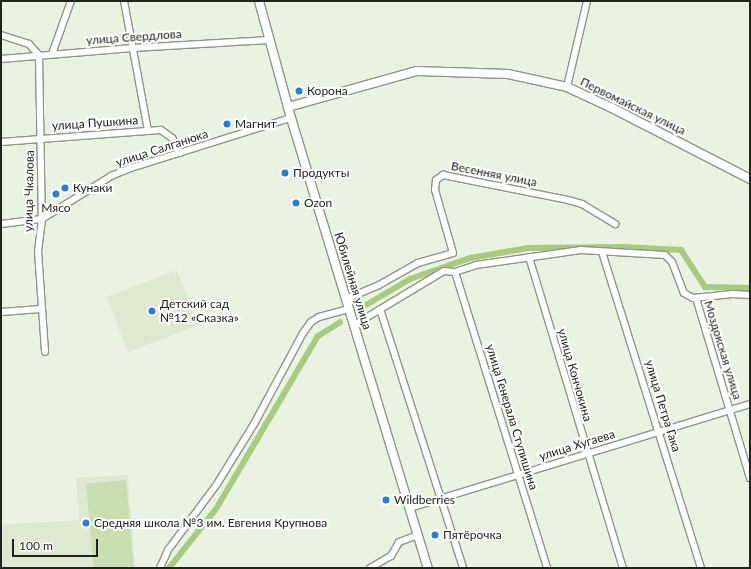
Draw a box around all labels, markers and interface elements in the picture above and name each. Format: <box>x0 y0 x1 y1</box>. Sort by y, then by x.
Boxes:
street label: улица Свердлова <box>86 26 182 48</box>
street label: Первомайская улица <box>578 74 688 138</box>
place label: Корона <box>307 84 348 98</box>
marker: Корона <box>294 86 304 96</box>
street label: улица Пушкина <box>51 113 139 133</box>
place label: Магнит <box>235 117 277 131</box>
marker: Магнит <box>222 119 232 129</box>
street label: улица Салганюка <box>114 126 210 170</box>
street label: улица Чкалова <box>21 150 37 232</box>
street label: Весенняя улица <box>450 159 538 189</box>
place label: Продукты <box>293 166 349 180</box>
marker: Продукты <box>280 168 290 178</box>
place label: Кунаки <box>73 181 112 195</box>
marker: Кунаки <box>60 183 70 193</box>
marker: Мясо <box>51 189 61 199</box>
place label: Ozon <box>304 196 332 210</box>
marker: Ozon <box>291 198 301 208</box>
place label: Мясо <box>41 201 71 215</box>
street label: Юбилейная улица <box>331 231 375 331</box>
place label: Детский сад №12 «Сказка» <box>160 297 239 325</box>
street label: Моздокская улица <box>701 299 745 401</box>
marker: Детский сад №12 «Сказка» <box>147 306 157 316</box>
street label: улица Кончокина <box>555 327 595 423</box>
street label: улица Генерала Ступишина <box>483 342 541 492</box>
street label: улица Петра Гака <box>642 358 684 454</box>
street label: улица Хугаева <box>537 427 617 463</box>
place label: Wildberries <box>394 493 455 507</box>
marker: Wildberries <box>381 495 391 505</box>
place label: Средняя школа №3 им. Евгения Крупнова <box>94 516 327 530</box>
marker: Средняя школа №3 им. Евгения Крупнова <box>81 518 91 528</box>
place label: Пятёрочка <box>443 528 502 542</box>
marker: Пятёрочка <box>430 530 440 540</box>
scale bar <box>14 531 100 557</box>
text: 100 m <box>19 538 53 553</box>

